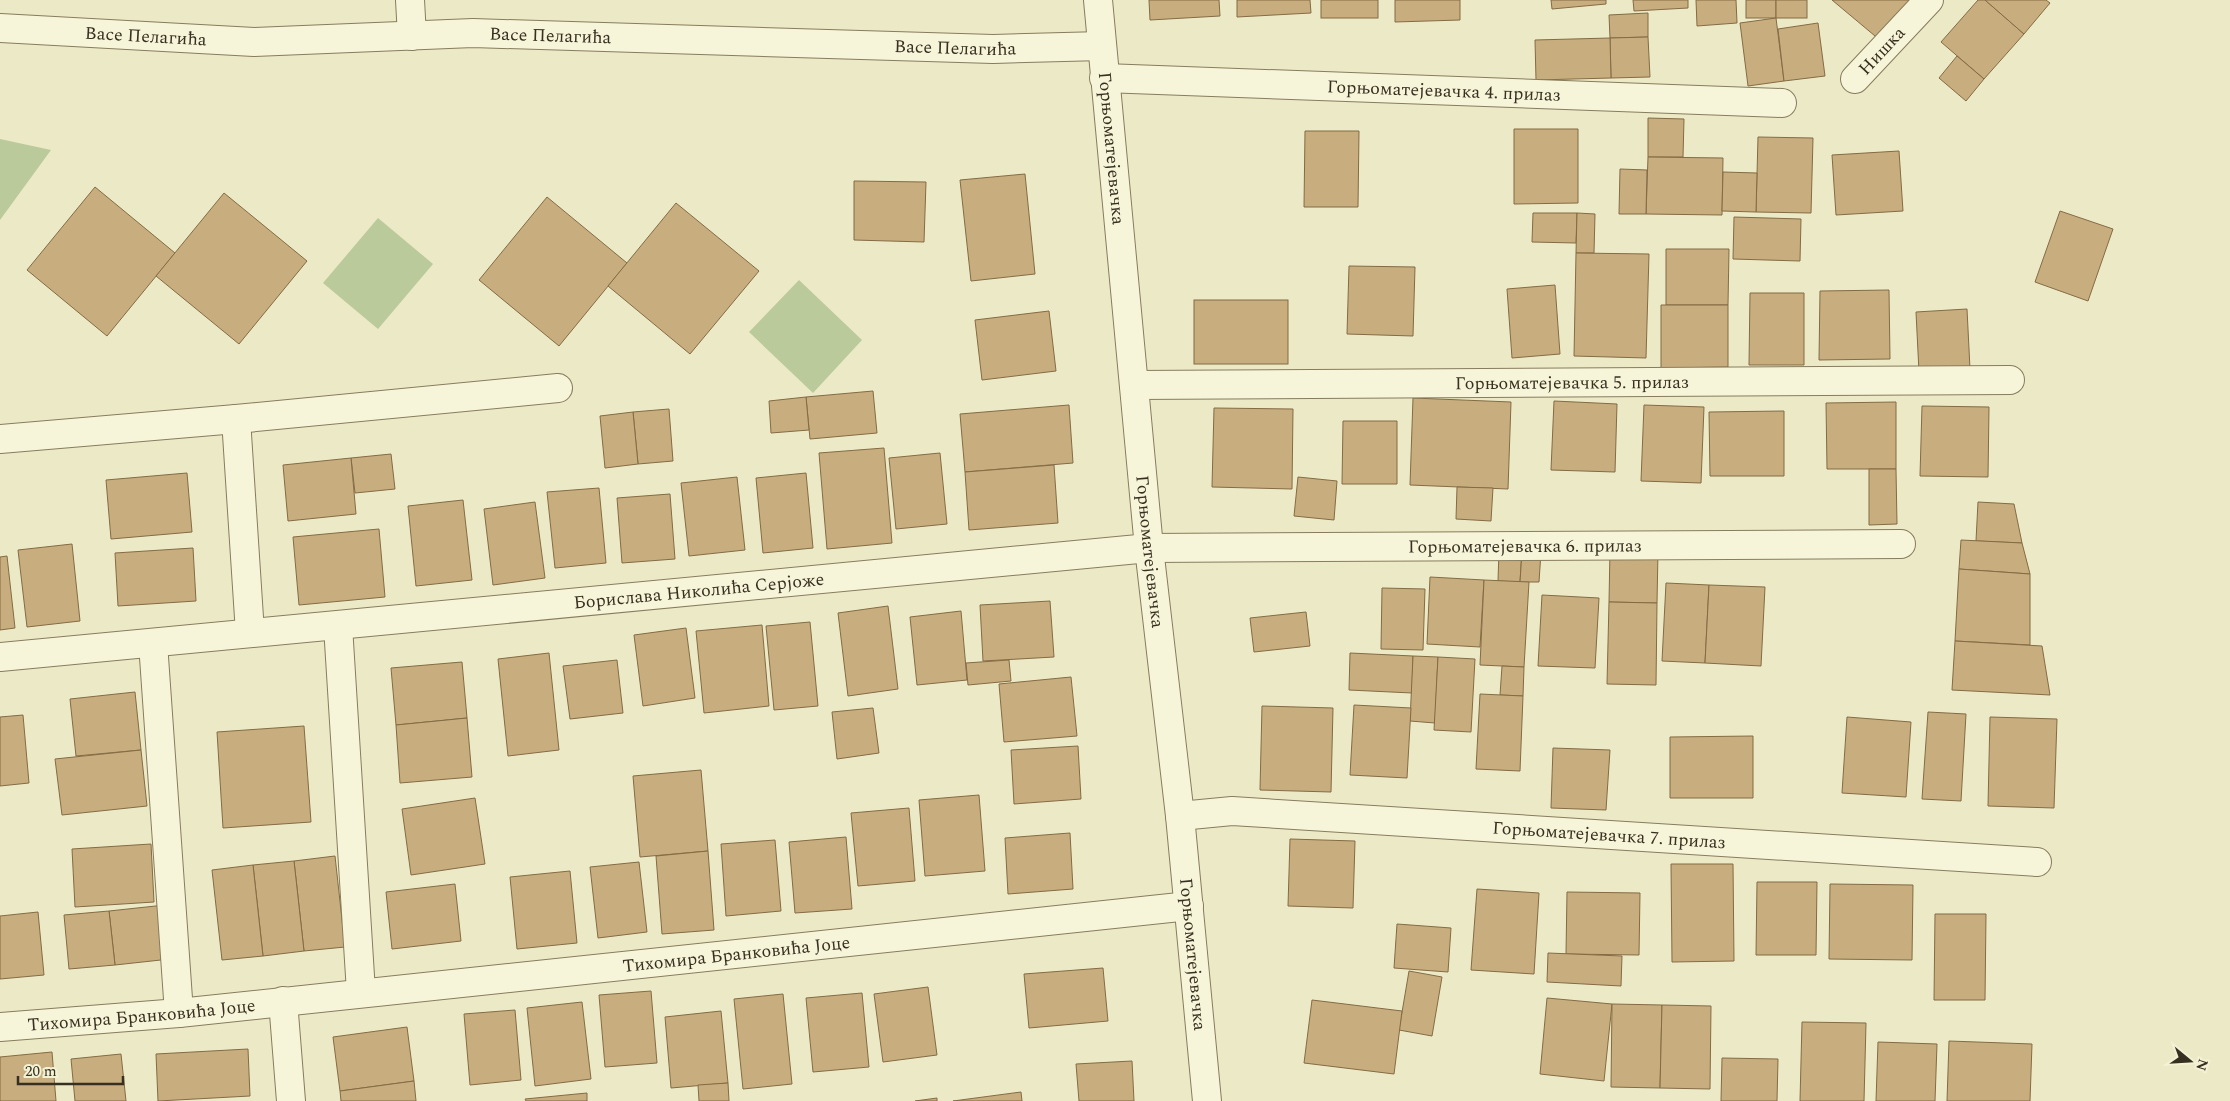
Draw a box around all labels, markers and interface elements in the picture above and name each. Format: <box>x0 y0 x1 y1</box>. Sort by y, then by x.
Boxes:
street label: Васе Пелагића <box>84 19 208 53</box>
street label: Васе Пелагића <box>489 20 612 51</box>
street label: Нишка <box>1852 20 1912 81</box>
street label: Васе Пелагића <box>894 32 1017 63</box>
street label: Горњоматејевачка <box>1091 71 1132 226</box>
street label: Горњоматејевачка 4. прилаз <box>1326 73 1561 108</box>
street label: Горњоматејевачка 5. прилаз <box>1455 368 1689 397</box>
street label: Горњоматејевачка <box>1129 474 1172 630</box>
street label: Горњоматејевачка 6. прилаз <box>1408 532 1642 560</box>
street label: Борислава Николића Серјоже <box>572 565 825 616</box>
street label: Горњоматејевачка 7. прилаз <box>1491 814 1727 856</box>
street label: Горњоматејевачка <box>1172 877 1214 1032</box>
street label: Тихомира Бранковића Јоце <box>621 928 851 979</box>
street label: Тихомира Бранковића Јоце <box>27 991 257 1038</box>
north arrow <box>2165 1036 2215 1086</box>
scale bar <box>18 1054 122 1086</box>
text: N <box>2190 1056 2214 1074</box>
text: 20 m <box>25 1060 57 1083</box>

